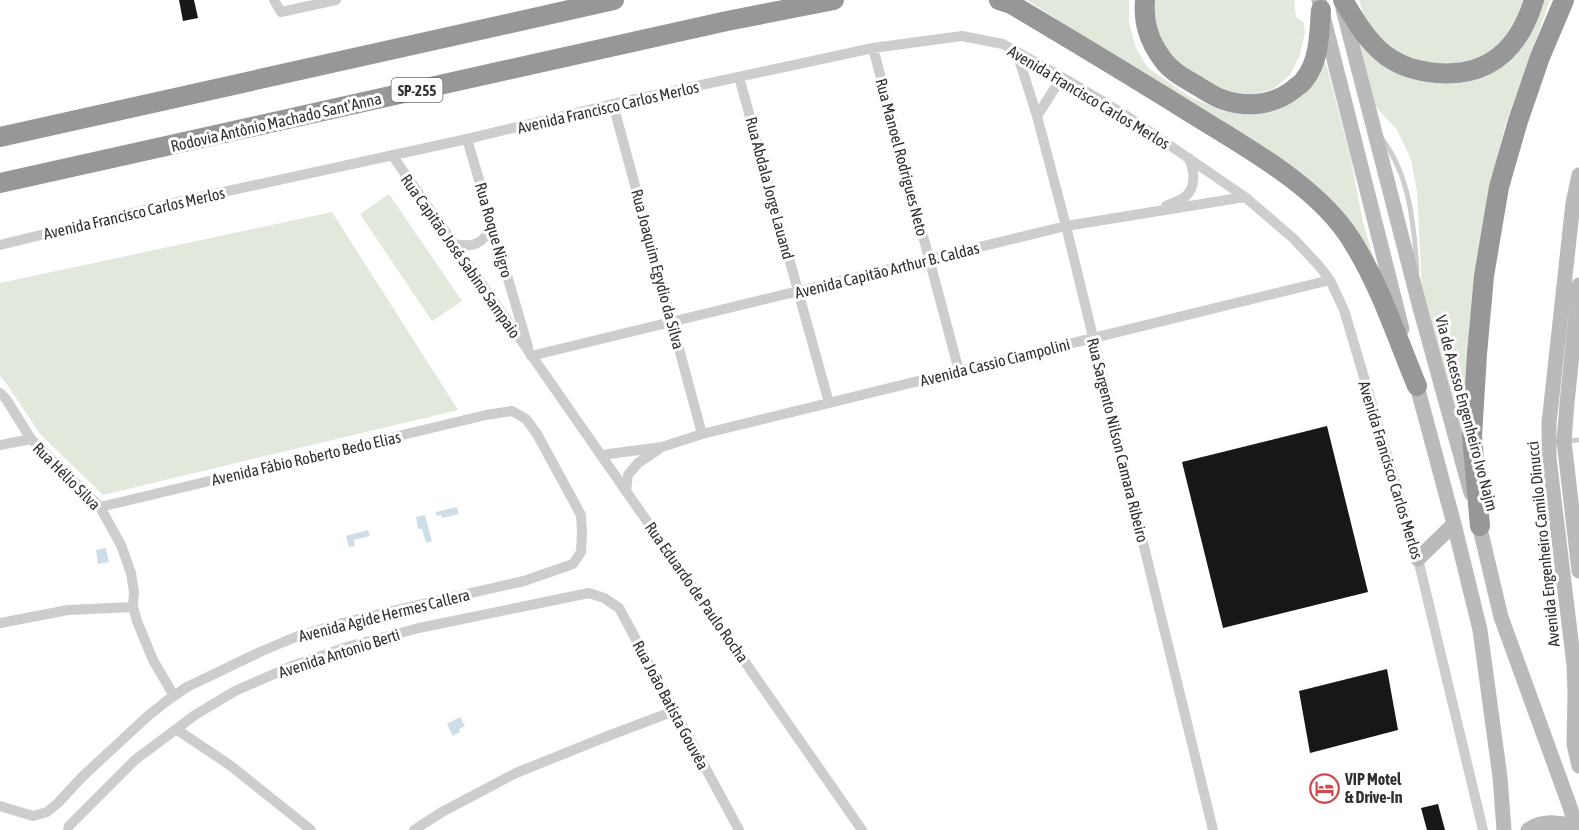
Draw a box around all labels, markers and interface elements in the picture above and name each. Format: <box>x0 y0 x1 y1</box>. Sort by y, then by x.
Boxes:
street label: Avenida Francisco Carlos Merlos <box>1005 41 1173 153</box>
street label: Rua Manoel Rodrigues Neto <box>871 76 932 238</box>
street label: Avenida Francisco Carlos Merlos <box>516 77 701 137</box>
road number: SP-255 <box>392 78 442 102</box>
street label: Rodovia Antônio Machado Sant'Anna <box>169 89 383 155</box>
street label: Rua Abdala Jorge Lauand <box>741 115 798 261</box>
street label: Rua Capitão José Sabino Sampaio <box>397 171 524 342</box>
street label: Rua Roque Nigro <box>471 180 516 280</box>
street label: Avenida Francisco Carlos Merlos <box>42 183 227 243</box>
street label: Rua Joaquim Egydio da Silva <box>627 187 688 351</box>
street label: Avenida Capitão Arthur B. Caldas <box>793 238 982 303</box>
street label: Via de Acesso Engenheiro Ivo Najm <box>1431 313 1502 513</box>
street label: Avenida Cassio Ciampolini <box>918 335 1072 390</box>
street label: Rua Sargento Nilson Camara Ribeiro <box>1083 336 1152 544</box>
street label: Avenida Francisco Carlos Merlos <box>1355 379 1427 562</box>
street label: Avenida Fábio Roberto Bedo Elias <box>210 427 403 489</box>
street label: Rua Hélio Silva <box>30 439 104 513</box>
street label: Avenida Engenheiro Camilo Dinucci <box>1523 440 1564 648</box>
street label: Rua Eduardo de Paulo Rocha <box>642 518 752 666</box>
street label: Avenida Agide Hermes Callera <box>297 585 472 646</box>
street label: Avenida Antonio Berti <box>276 625 402 681</box>
street label: Rua João Batista Gouvêa <box>629 638 713 772</box>
place label: VIP Motel & Drive-In <box>1344 770 1403 806</box>
hotel icon: VIP Motel & Drive-In <box>1308 772 1340 804</box>

